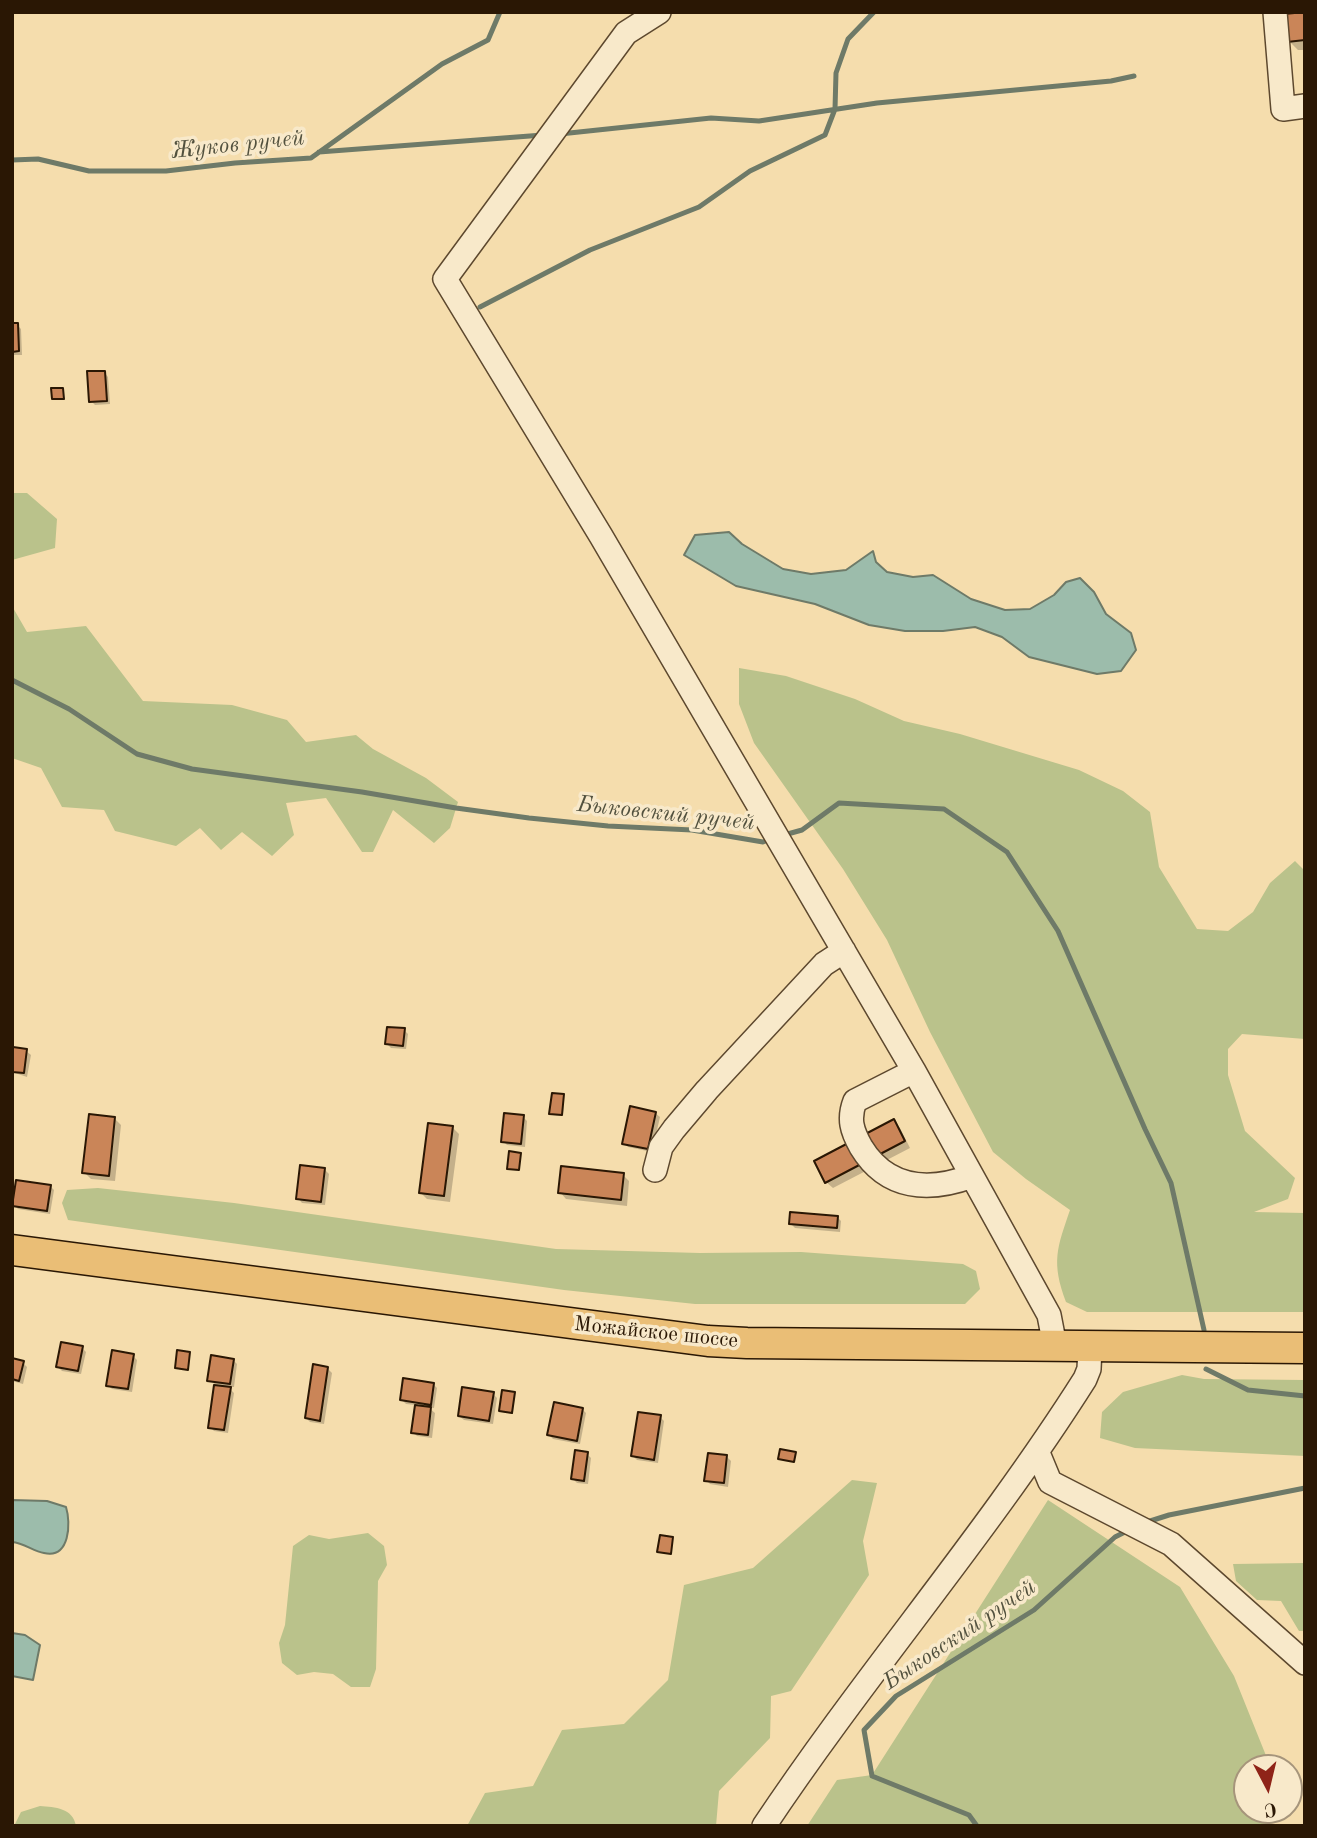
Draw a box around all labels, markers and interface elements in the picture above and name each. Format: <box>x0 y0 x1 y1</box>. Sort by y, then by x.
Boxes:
water label: Жуков ручей <box>170 124 306 166</box>
water label: Быковский ручей <box>576 791 756 837</box>
street label: Можайское шоссе <box>573 1312 739 1354</box>
water label: Быковский ручей <box>878 1574 1042 1696</box>
north arrow <box>1233 1754 1303 1824</box>
text: С <box>1263 1798 1278 1819</box>

